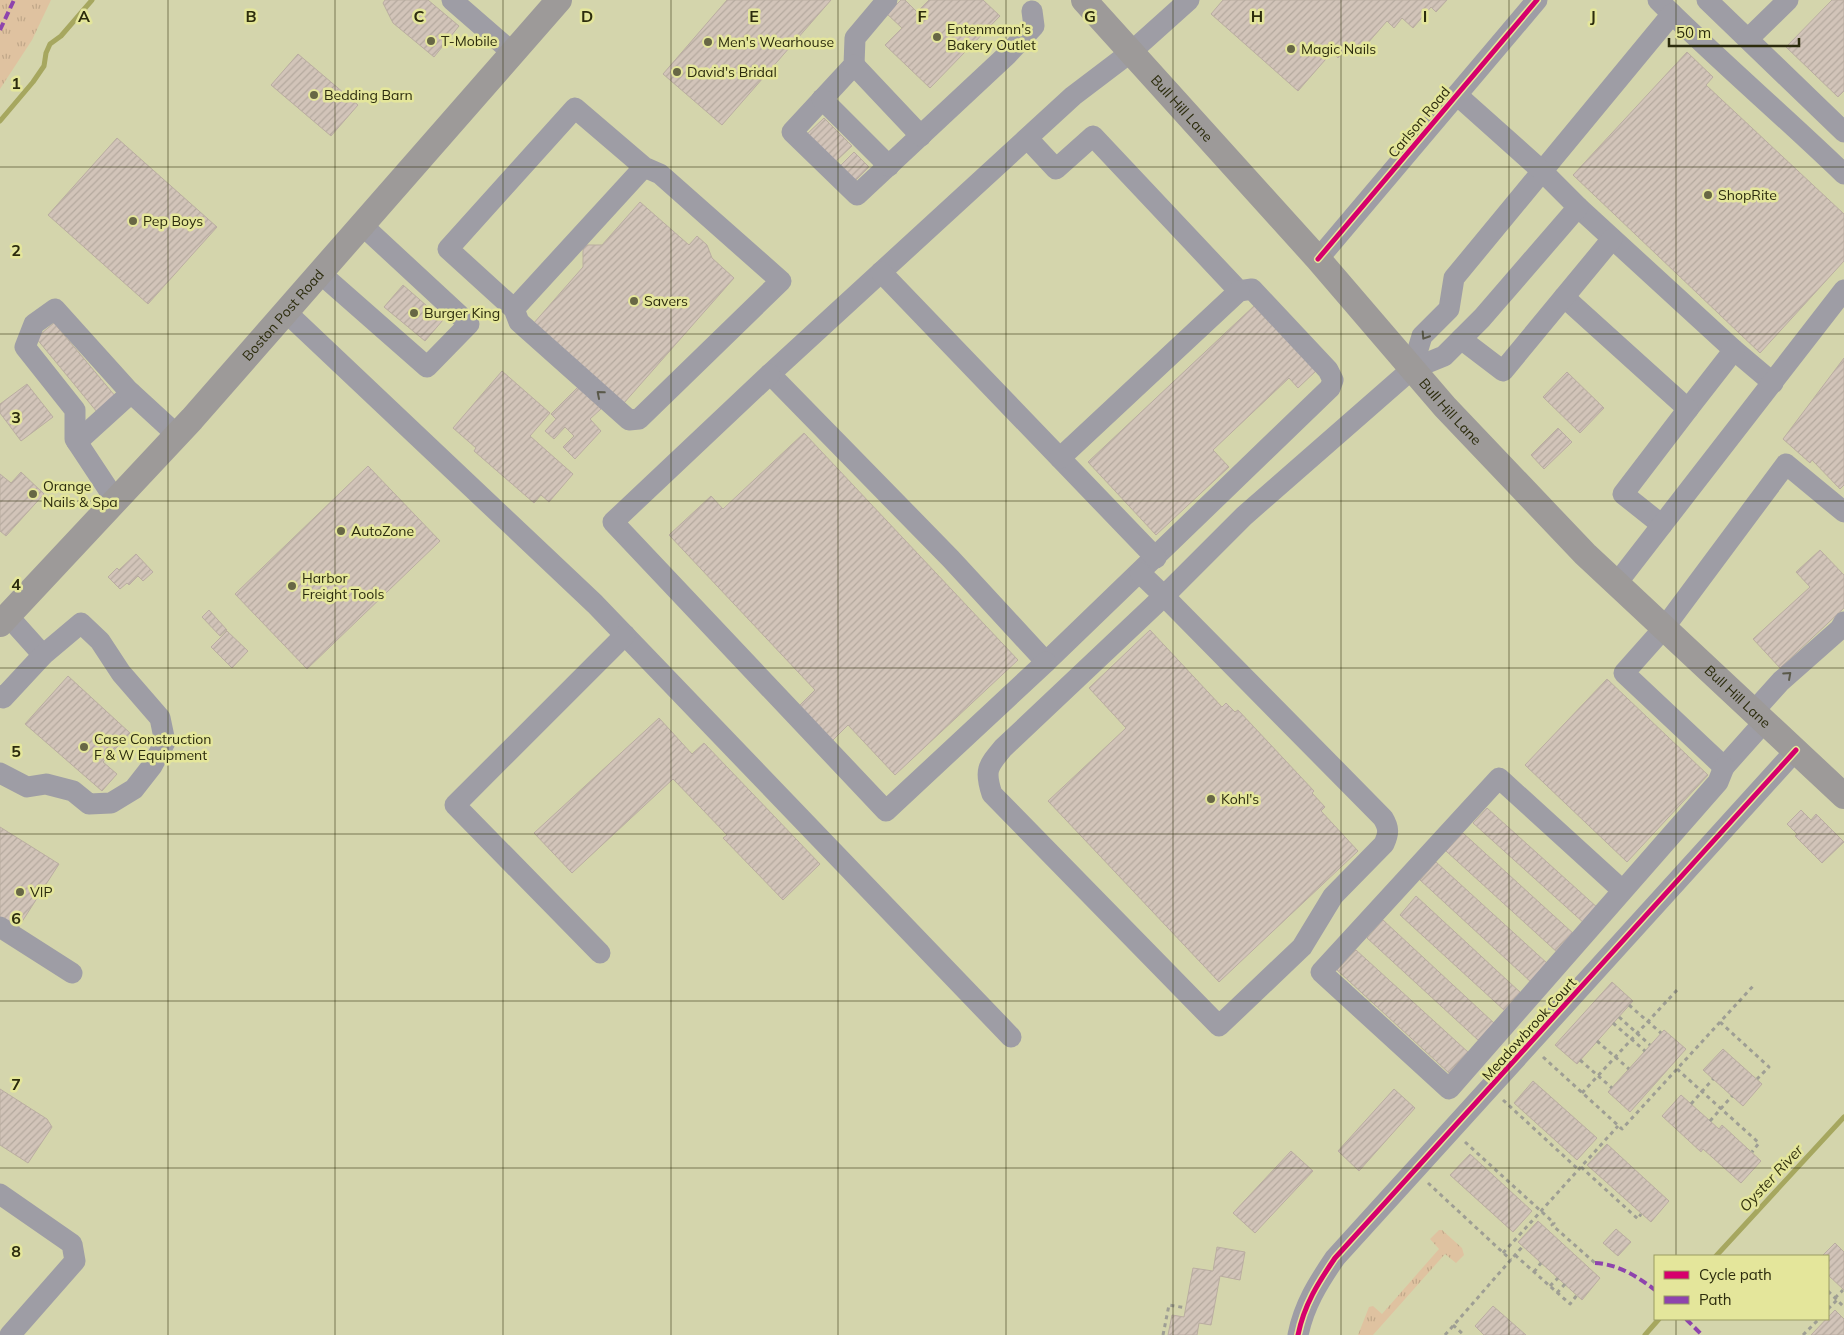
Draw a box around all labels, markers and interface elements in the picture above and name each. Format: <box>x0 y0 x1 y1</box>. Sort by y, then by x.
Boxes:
text: A <box>78 6 90 26</box>
text: B <box>245 6 257 26</box>
text: C <box>414 6 425 26</box>
text: D <box>581 6 593 26</box>
text: E <box>749 6 759 26</box>
text: F <box>917 6 927 26</box>
text: G <box>1084 6 1096 26</box>
text: H <box>1251 6 1263 26</box>
text: I <box>1423 6 1427 26</box>
text: J <box>1590 6 1596 26</box>
scale bar <box>1669 15 1799 47</box>
place label: Entenmann's Bakery Outlet <box>947 20 1036 54</box>
text: 50 m <box>1676 23 1711 42</box>
marker: Entenmann's Bakery Outlet <box>931 31 943 43</box>
place label: T-Mobile <box>441 32 497 50</box>
place label: Men's Wearhouse <box>718 33 834 51</box>
marker: T-Mobile <box>425 35 437 47</box>
marker: Men's Wearhouse <box>702 36 714 48</box>
place label: Magic Nails <box>1301 40 1376 58</box>
marker: Magic Nails <box>1285 43 1297 55</box>
place label: David's Bridal <box>687 63 777 81</box>
marker: David's Bridal <box>671 66 683 78</box>
street label: Bull Hill Lane <box>1147 71 1217 146</box>
text: 1 <box>11 73 21 93</box>
street label: Carlson Road <box>1384 83 1454 161</box>
place label: Bedding Barn <box>324 86 413 104</box>
marker: Bedding Barn <box>308 89 320 101</box>
place label: ShopRite <box>1718 186 1777 204</box>
marker: ShopRite <box>1702 189 1714 201</box>
place label: Pep Boys <box>143 212 203 230</box>
marker: Pep Boys <box>127 215 139 227</box>
text: 2 <box>11 240 21 260</box>
street label: Boston Post Road <box>238 266 328 365</box>
place label: Savers <box>644 292 688 310</box>
marker: Savers <box>628 295 640 307</box>
place label: Burger King <box>424 304 500 322</box>
marker: Burger King <box>408 307 420 319</box>
one-way arrow <box>1422 330 1431 340</box>
street label: Bull Hill Lane <box>1415 374 1485 449</box>
one-way arrow <box>596 391 605 400</box>
text: 3 <box>11 407 21 427</box>
place label: Orange Nails & Spa <box>43 477 118 511</box>
marker: Orange Nails & Spa <box>27 488 39 500</box>
place label: AutoZone <box>351 522 414 540</box>
marker: AutoZone <box>335 525 347 537</box>
place label: Harbor Freight Tools <box>302 569 385 603</box>
text: 4 <box>11 574 21 594</box>
marker: Harbor Freight Tools <box>286 580 298 592</box>
street label: Bull Hill Lane <box>1701 661 1775 732</box>
one-way arrow <box>1782 672 1791 681</box>
place label: Case Construction F & W Equipment <box>94 730 212 764</box>
text: 5 <box>11 741 21 761</box>
marker: Case Construction F & W Equipment <box>78 741 90 753</box>
place label: Kohl's <box>1221 790 1259 808</box>
marker: Kohl's <box>1205 793 1217 805</box>
place label: VIP <box>30 883 53 901</box>
marker: VIP <box>14 886 26 898</box>
text: 6 <box>11 908 21 928</box>
street label: Meadowbrook Court <box>1478 974 1580 1084</box>
text: 7 <box>11 1074 21 1094</box>
water label: Oyster River <box>1735 1140 1807 1216</box>
text: 8 <box>11 1241 21 1261</box>
legend <box>1654 1255 1829 1320</box>
text: Cycle path <box>1699 1265 1772 1284</box>
text: Path <box>1699 1290 1731 1309</box>

